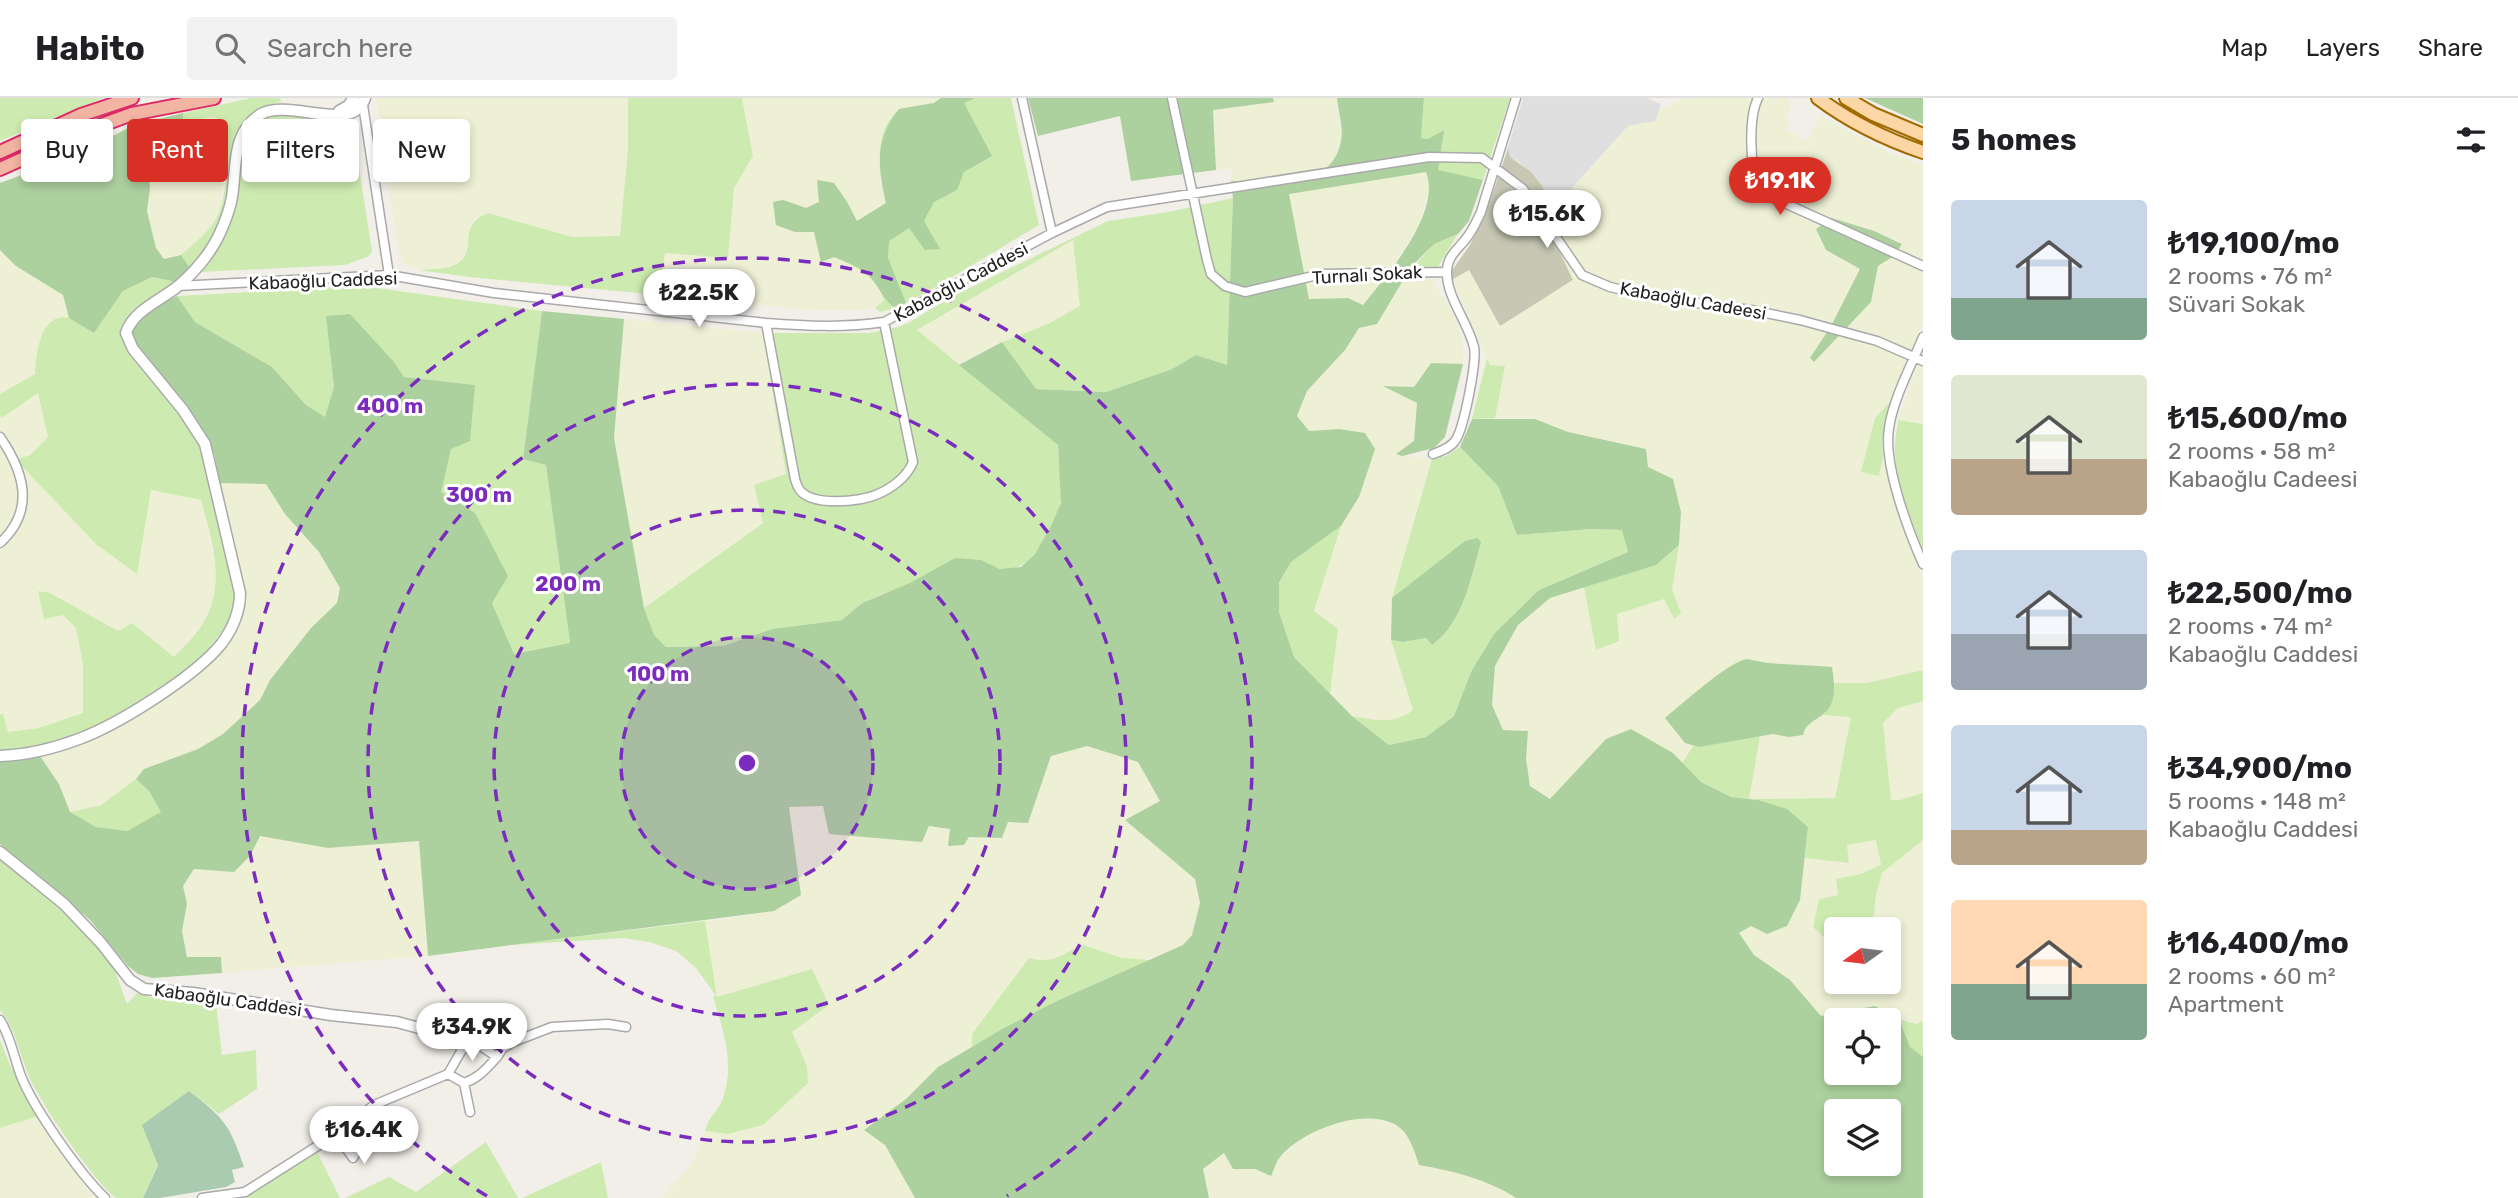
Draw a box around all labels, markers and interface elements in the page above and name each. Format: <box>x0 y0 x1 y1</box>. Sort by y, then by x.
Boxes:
search box <box>187 17 677 80</box>
text: Habito <box>35 29 145 68</box>
icon: search <box>211 29 249 67</box>
text: Search here <box>267 33 413 64</box>
text: Map <box>2221 34 2268 62</box>
text: Layers <box>2306 34 2380 62</box>
text: Share <box>2418 34 2483 62</box>
chip: Buy <box>21 119 113 182</box>
chip: Rent <box>127 119 228 182</box>
chip: Filters <box>242 119 359 182</box>
chip: New <box>373 119 470 182</box>
icon: filters <box>2452 121 2490 159</box>
text: 5 homes <box>1951 122 2077 158</box>
pin: ₺19.1K <box>1723 158 1837 217</box>
text: ₺19.1K <box>1745 166 1815 194</box>
pin: ₺15.6K <box>1490 190 1604 250</box>
text: ₺15.6K <box>1509 199 1585 227</box>
text: ₺19,100/mo <box>2168 225 2340 261</box>
icon: home <box>2007 228 2091 312</box>
street label: Kabaoğlu Caddesi <box>890 237 1032 327</box>
street label: Turnalı Sokak <box>1311 261 1423 289</box>
text: 2 rooms · 76 m² <box>2168 262 2332 290</box>
street label: Kabaoğlu Caddesi <box>248 267 398 295</box>
pin: ₺22.5K <box>642 270 756 329</box>
street label: Kabaoğlu Cadeesi <box>1618 277 1768 325</box>
text: ₺22.5K <box>659 278 739 306</box>
text: Süvari Sokak <box>2168 290 2305 318</box>
text: 400 m <box>357 393 423 418</box>
text: ₺15,600/mo <box>2168 400 2348 436</box>
icon: home <box>2007 403 2091 487</box>
text: 2 rooms · 58 m² <box>2168 437 2335 465</box>
text: Kabaoğlu Cadeesi <box>2168 465 2358 493</box>
text: 300 m <box>446 482 512 507</box>
text: 200 m <box>535 571 601 596</box>
text: ₺22,500/mo <box>2168 575 2352 611</box>
icon: home <box>2007 578 2091 662</box>
text: 2 rooms · 74 m² <box>2168 612 2332 640</box>
text: Kabaoğlu Caddesi <box>2168 640 2358 668</box>
text: 100 m <box>627 661 689 686</box>
text: ₺34,900/mo <box>2168 750 2352 786</box>
centre of rings <box>735 751 759 775</box>
icon: home <box>2007 753 2091 837</box>
text: 5 rooms · 148 m² <box>2168 787 2346 815</box>
text: Kabaoğlu Caddesi <box>2168 815 2358 843</box>
north arrow <box>1824 917 1900 994</box>
map controls <box>1824 917 1901 1176</box>
text: ₺16,400/mo <box>2168 925 2349 961</box>
icon: home <box>2007 928 2091 1012</box>
text: 2 rooms · 60 m² <box>2168 962 2336 990</box>
street label: Kabaoğlu Caddesi <box>153 979 303 1021</box>
text: Apartment <box>2168 990 2284 1018</box>
pin: ₺34.9K <box>415 1004 529 1063</box>
button: locate <box>1824 1008 1901 1085</box>
text: ₺34.9K <box>432 1012 512 1040</box>
button: layers <box>1824 1099 1901 1176</box>
pin: ₺16.4K <box>307 1107 421 1166</box>
text: ₺16.4K <box>326 1115 402 1143</box>

